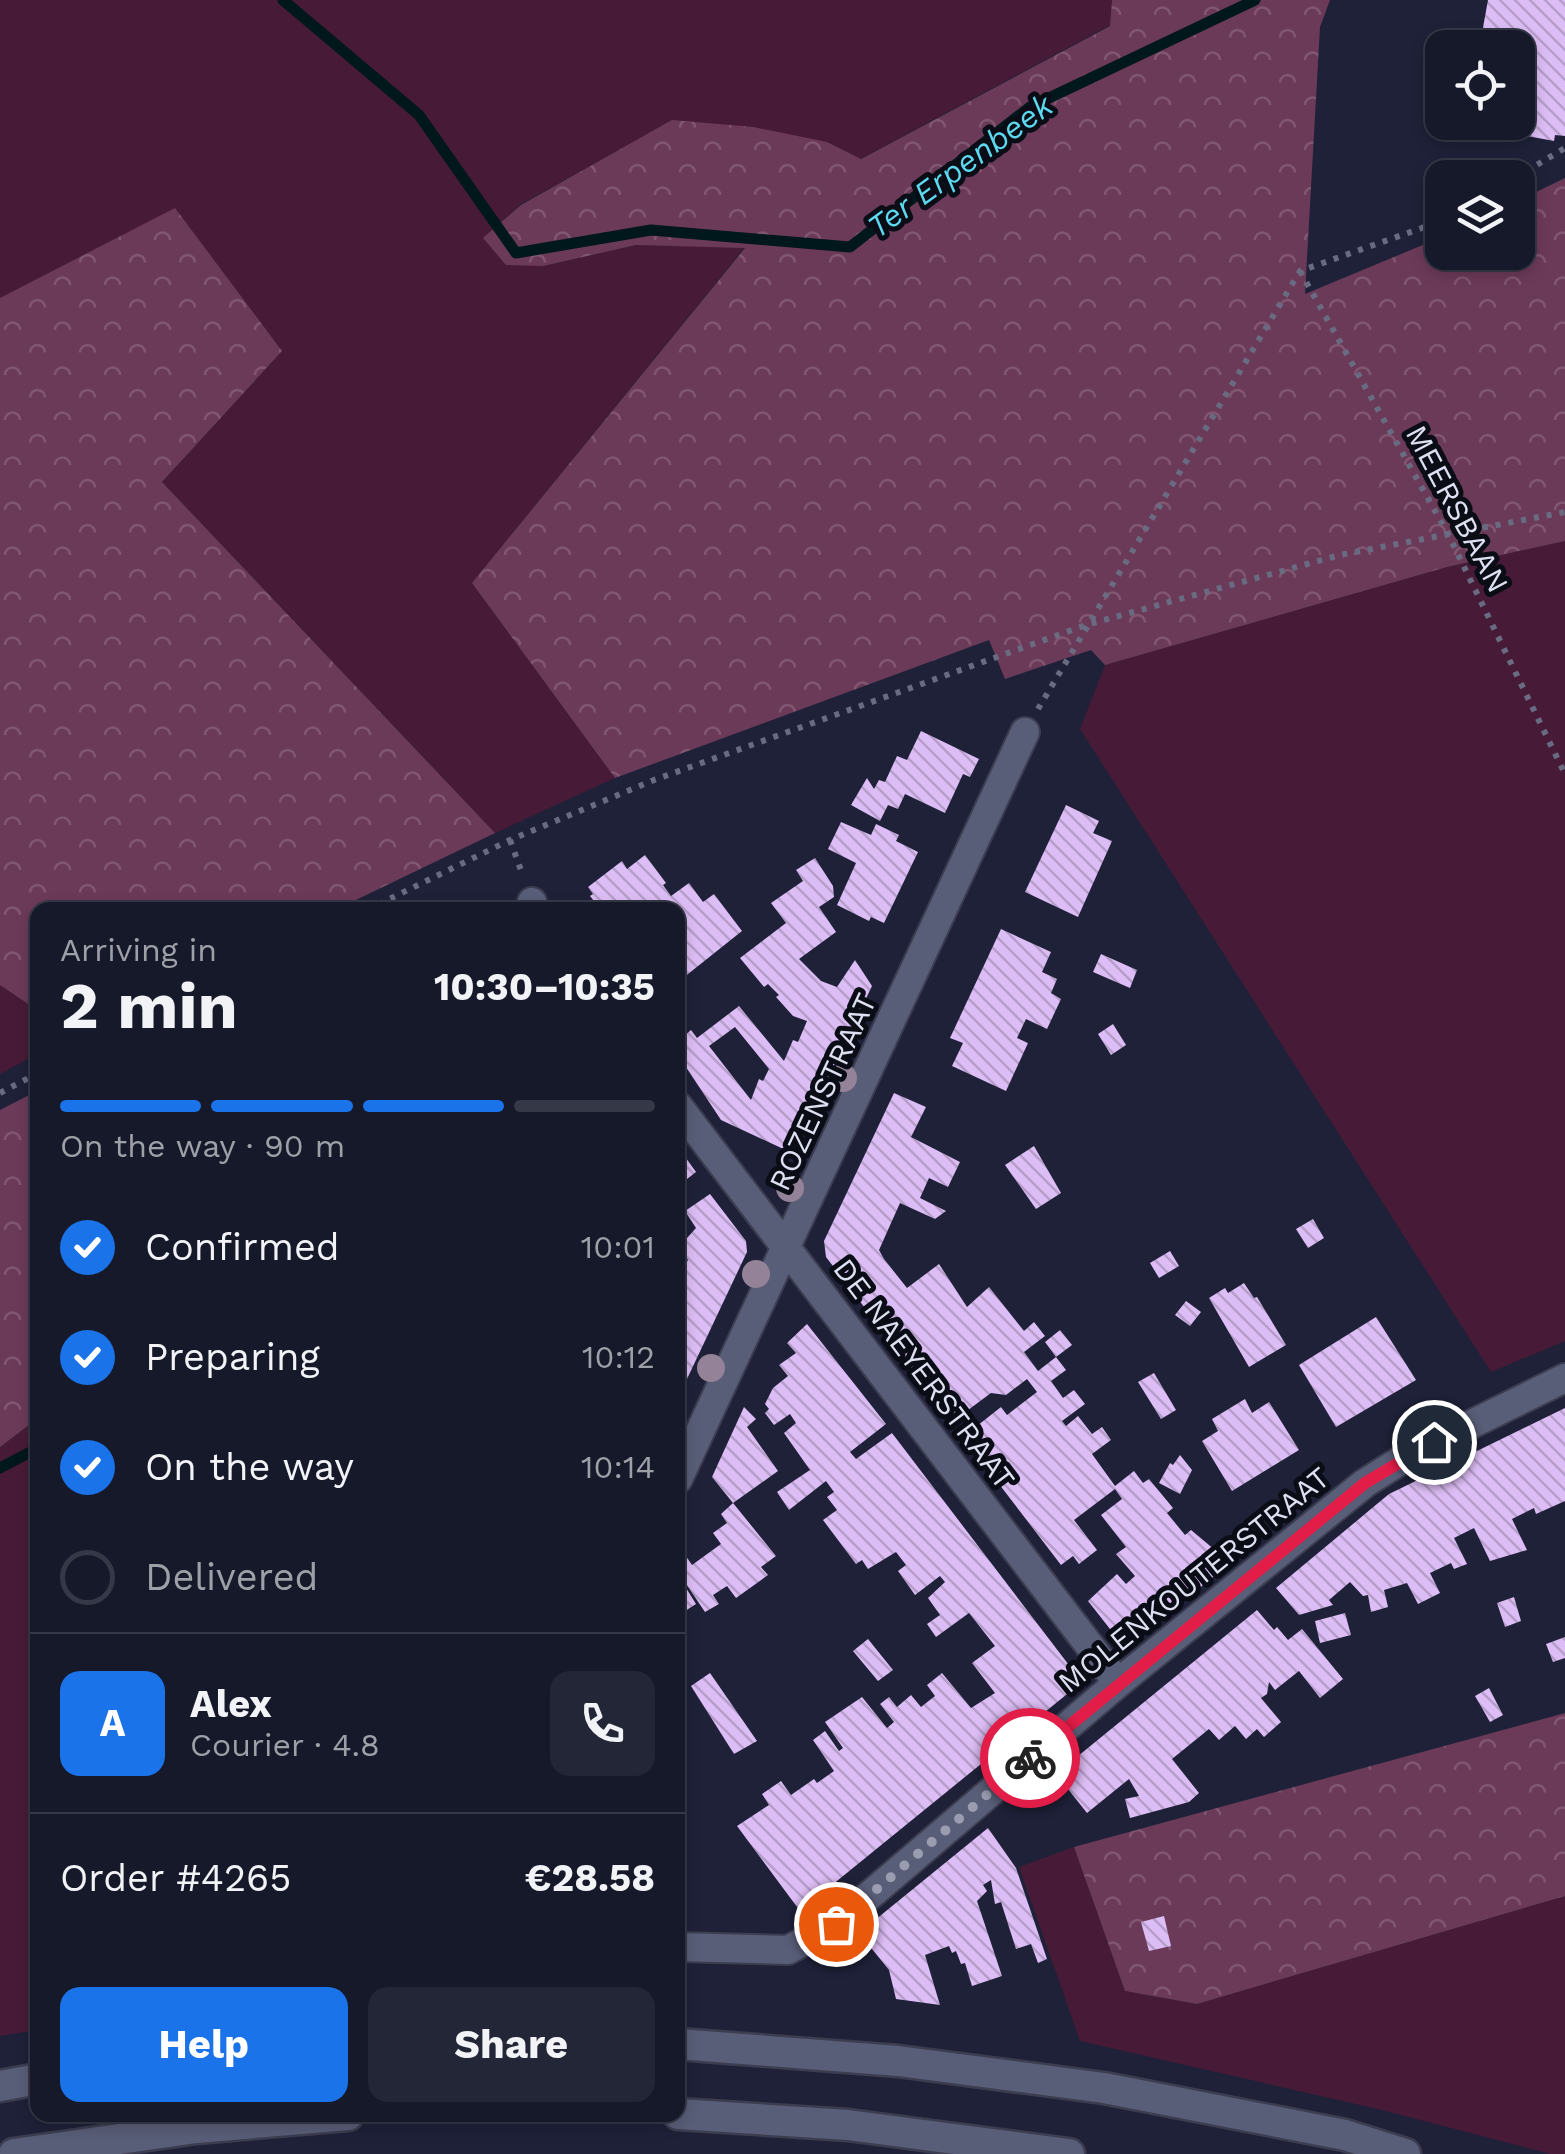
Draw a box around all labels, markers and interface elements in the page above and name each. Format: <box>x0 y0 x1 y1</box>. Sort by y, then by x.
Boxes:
map controls <box>1425 30 1535 270</box>
button: locate <box>1425 30 1535 140</box>
water label: Ter Erpenbeek <box>860 85 1061 246</box>
button: layers <box>1425 160 1535 270</box>
street label: MEERSBAAN <box>1399 419 1516 598</box>
text: Arriving in <box>60 931 217 969</box>
text: 10:30–10:35 <box>434 965 655 1009</box>
text: 2 min <box>60 968 238 1044</box>
street label: ROZENSTRAAT <box>762 988 883 1196</box>
text: On the way · 90 m <box>60 1127 345 1165</box>
icon: check <box>60 1220 115 1275</box>
text: Confirmed <box>145 1225 340 1269</box>
text: 10:01 <box>581 1228 655 1266</box>
street label: DE NAEYERSTRAAT <box>826 1252 1022 1496</box>
icon: check <box>60 1330 115 1385</box>
text: Preparing <box>145 1335 320 1379</box>
text: 10:12 <box>582 1338 655 1376</box>
pin <box>1392 1400 1477 1485</box>
icon: home <box>1407 1415 1462 1470</box>
icon: check <box>60 1440 115 1495</box>
text: On the way <box>145 1445 354 1489</box>
text: 10:14 <box>581 1448 655 1486</box>
street label: MOLENKOUTERSTRAAT <box>1051 1460 1336 1700</box>
text: Delivered <box>145 1555 318 1599</box>
button: phone <box>550 1671 655 1776</box>
text: Alex <box>190 1682 272 1726</box>
text: A <box>100 1701 125 1745</box>
courier <box>980 1708 1080 1808</box>
text: Courier · 4.8 <box>190 1726 380 1764</box>
icon: bike <box>1003 1731 1058 1786</box>
text: Order #4265 <box>60 1856 291 1900</box>
text: €28.58 <box>525 1856 655 1900</box>
pin <box>794 1882 879 1967</box>
icon: bag <box>809 1897 864 1952</box>
button: Help <box>60 1987 348 2102</box>
button: Share <box>368 1987 655 2102</box>

